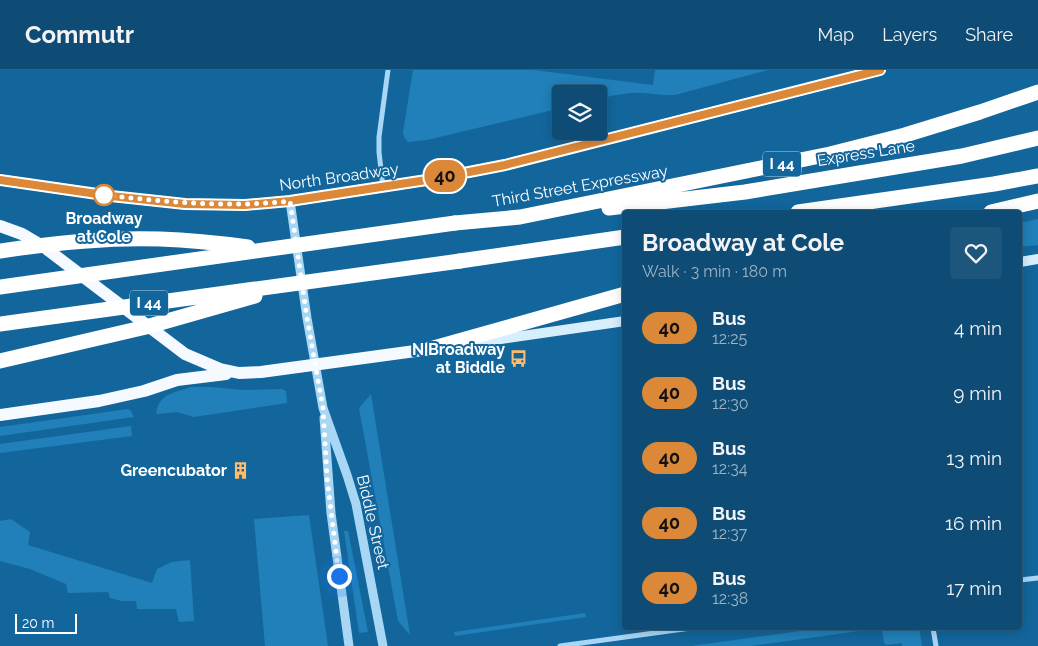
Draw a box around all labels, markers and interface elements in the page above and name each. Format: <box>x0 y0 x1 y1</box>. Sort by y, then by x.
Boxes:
text: Commutr <box>25 20 134 49</box>
text: Map <box>818 24 854 45</box>
text: Layers <box>882 24 937 45</box>
text: Share <box>965 24 1013 45</box>
map controls <box>552 85 607 140</box>
button: layers <box>552 85 607 140</box>
street label: Express Lane <box>816 136 916 170</box>
road number: I 44 <box>763 152 801 176</box>
street label: North Broadway <box>278 159 400 195</box>
line badge: 40 <box>422 160 468 192</box>
street label: Third Street Expressway <box>491 161 670 211</box>
text: 40 <box>434 165 456 186</box>
marker: Broadway at Cole <box>93 184 115 206</box>
place label: Broadway at Cole <box>65 209 143 246</box>
button: heart <box>950 227 1002 279</box>
text: Broadway at Cole <box>642 228 844 257</box>
text: Walk · 3 min · 180 m <box>642 262 787 281</box>
road number: I 44 <box>130 290 168 316</box>
text: Bus <box>712 307 746 329</box>
text: 40 <box>659 317 680 338</box>
text: 4 min <box>954 317 1002 339</box>
text: 12:25 <box>712 329 747 348</box>
place label: N Broadway at Biddle <box>412 340 505 377</box>
bus stop icon: N Broadway at Biddle <box>509 348 529 368</box>
text: Bus <box>712 372 746 394</box>
text: 40 <box>659 382 680 403</box>
text: 9 min <box>953 382 1002 404</box>
text: 12:30 <box>712 394 749 413</box>
text: Bus <box>712 437 746 459</box>
text: 40 <box>659 447 680 468</box>
text: 13 min <box>946 447 1002 469</box>
text: 12:34 <box>712 459 747 478</box>
building icon: Greencubator <box>231 460 251 480</box>
place label: Greencubator <box>120 461 227 480</box>
street label: Biddle Street <box>353 473 393 572</box>
text: Bus <box>712 502 746 524</box>
text: 40 <box>659 512 680 533</box>
text: 16 min <box>945 512 1002 534</box>
text: 12:37 <box>712 524 747 543</box>
your location <box>327 564 352 589</box>
text: Bus <box>712 567 746 589</box>
text: 40 <box>659 577 680 598</box>
text: 17 min <box>946 577 1002 599</box>
text: 12:38 <box>712 589 748 608</box>
scale bar <box>15 611 78 634</box>
text: 20 m <box>22 615 54 631</box>

